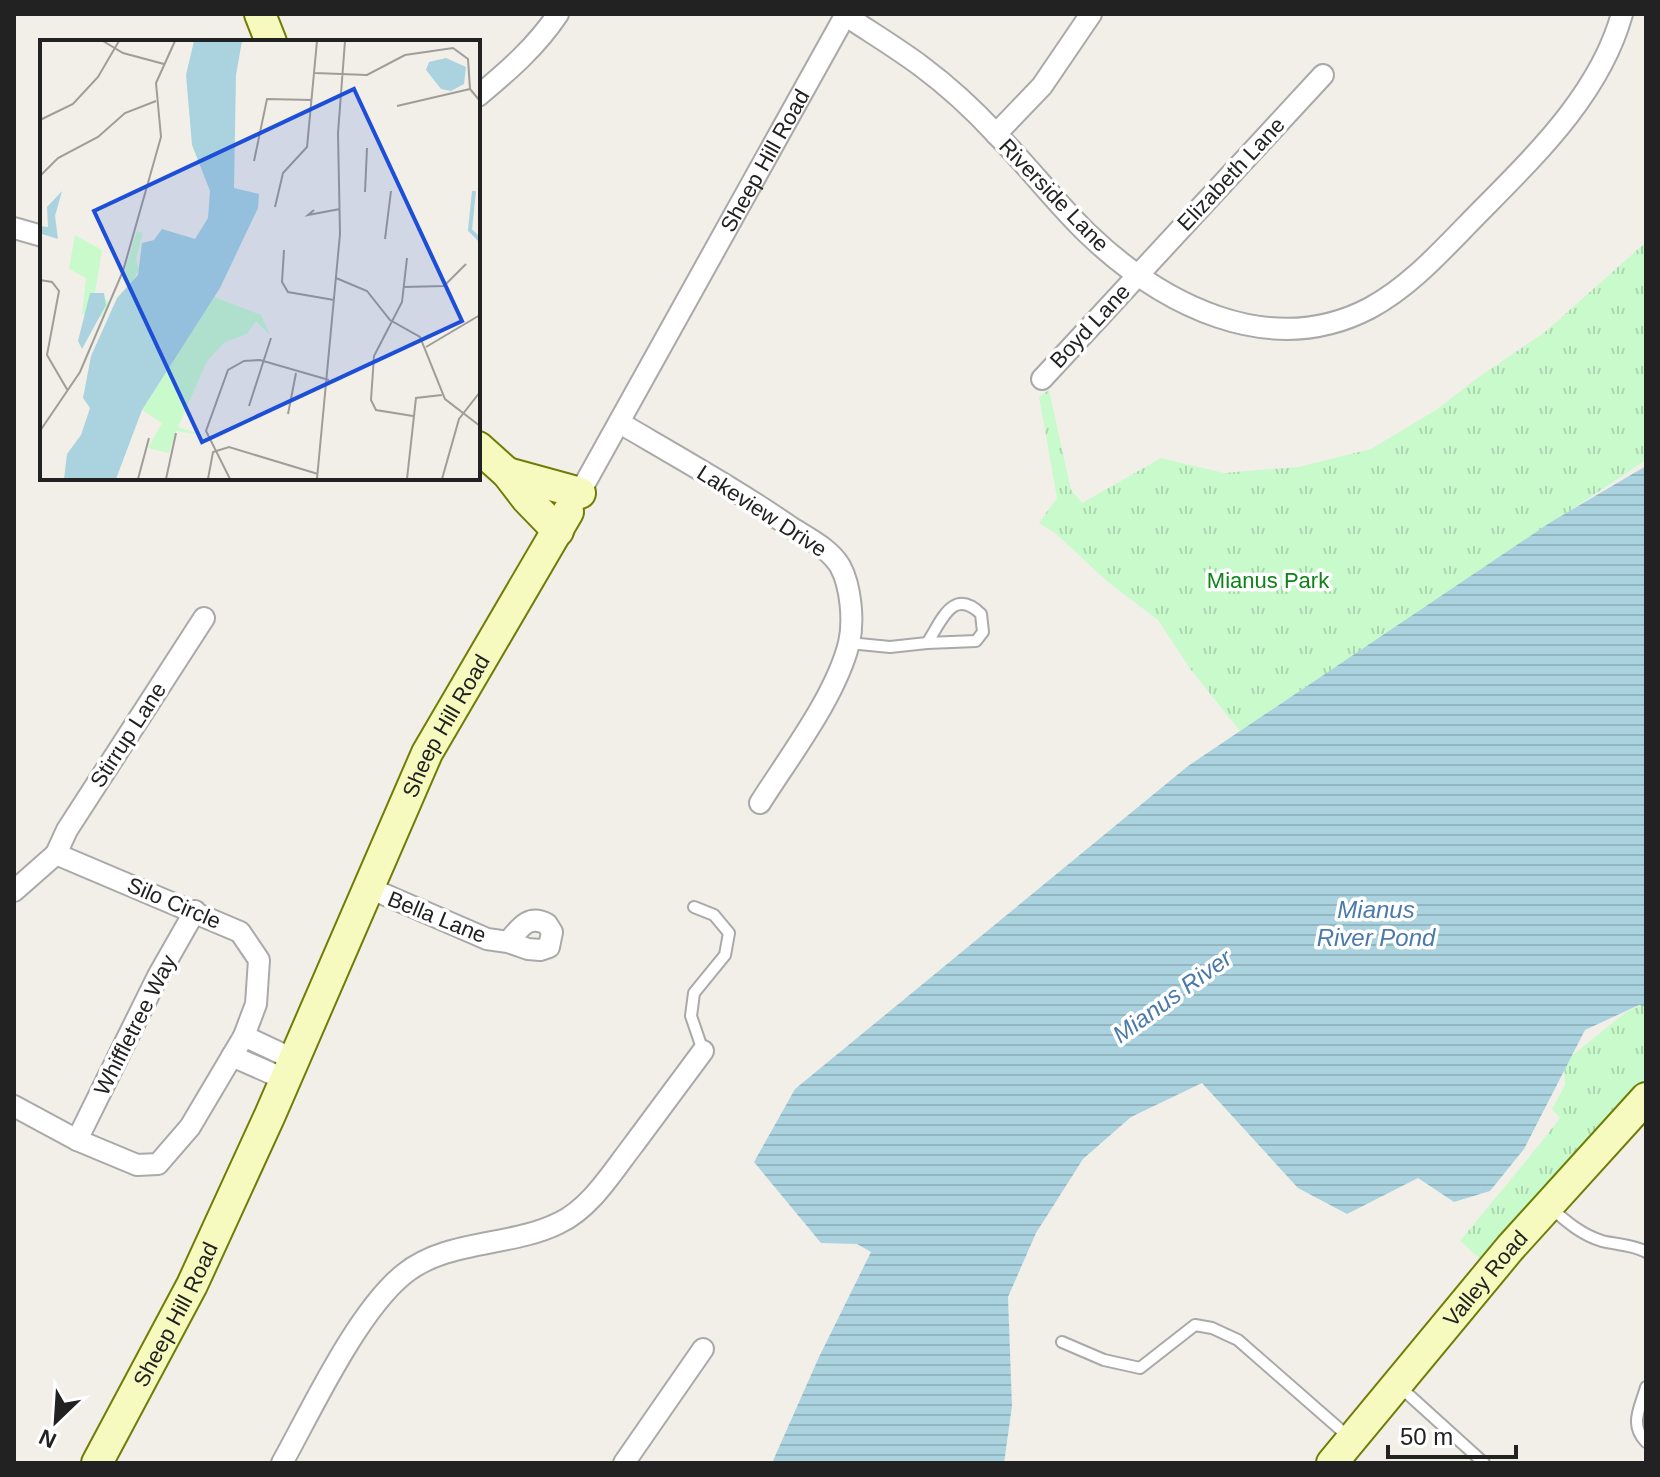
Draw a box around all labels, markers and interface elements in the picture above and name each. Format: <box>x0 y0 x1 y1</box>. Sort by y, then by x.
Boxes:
inset map <box>40 40 480 480</box>
street label: Sheep Hill Road <box>715 85 814 236</box>
street label: Elizabeth Lane <box>1172 112 1290 236</box>
street label: Riverside Lane <box>994 134 1114 256</box>
street label: Boyd Lane <box>1045 279 1135 373</box>
street label: Lakeview Drive <box>693 460 831 562</box>
park label: Mianus Park <box>1207 568 1330 593</box>
street label: Sheep Hill Road <box>397 650 494 801</box>
street label: Stirrup Lane <box>85 678 171 792</box>
street label: Silo Circle <box>124 872 224 934</box>
street label: Bella Lane <box>384 886 490 948</box>
water label: Mianus River Pond <box>1317 896 1436 951</box>
water label: Mianus River <box>1107 943 1237 1048</box>
street label: Whiffletree Way <box>89 951 181 1099</box>
street label: Valley Road <box>1438 1225 1532 1331</box>
street label: Sheep Hill Road <box>128 1238 222 1391</box>
north arrow <box>16 1381 96 1461</box>
scale bar <box>1388 1409 1516 1459</box>
text: 50 m <box>1400 1423 1453 1450</box>
text: N <box>35 1424 60 1453</box>

